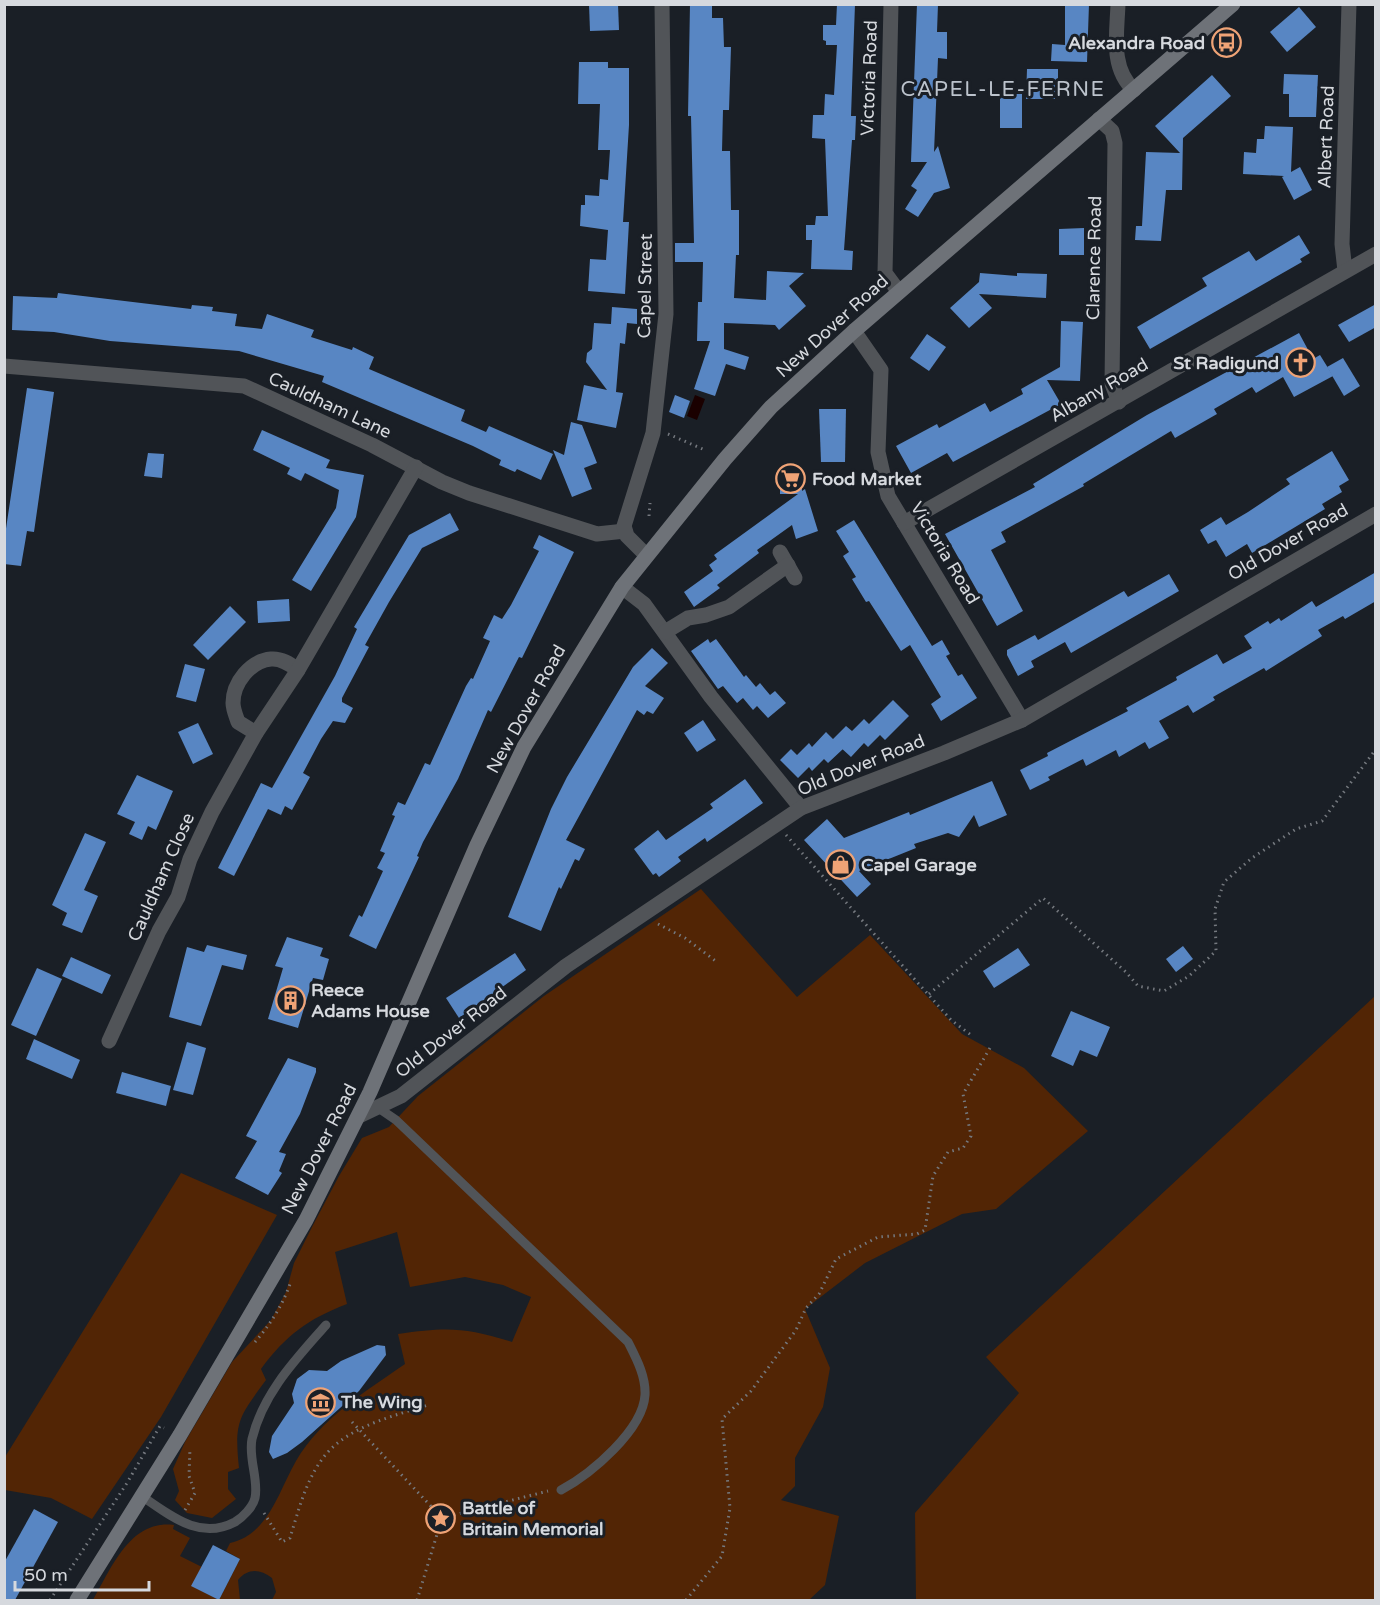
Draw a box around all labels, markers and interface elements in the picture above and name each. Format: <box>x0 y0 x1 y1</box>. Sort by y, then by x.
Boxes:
street label: Victoria Road <box>856 20 882 136</box>
bus stop icon: Alexandra Road <box>1210 27 1242 59</box>
place label: Alexandra Road <box>1068 32 1205 54</box>
district label: CAPEL-LE-FERNE <box>901 77 1105 102</box>
street label: Albert Road <box>1313 85 1339 189</box>
street label: Clarence Road <box>1082 196 1106 320</box>
street label: Capel Street <box>633 233 657 339</box>
street label: New Dover Road <box>771 270 893 382</box>
church icon: St Radigund <box>1284 347 1316 379</box>
place label: St Radigund <box>1173 352 1279 374</box>
street label: Albany Road <box>1046 353 1152 427</box>
street label: Cauldham Lane <box>265 367 395 443</box>
supermarket icon: Food Market <box>775 463 807 495</box>
place label: Food Market <box>812 468 921 490</box>
street label: Victoria Road <box>906 498 984 608</box>
street label: Old Dover Road <box>1224 499 1352 585</box>
street label: New Dover Road <box>482 641 570 777</box>
street label: Old Dover Road <box>794 729 928 801</box>
street label: Cauldham Close <box>123 809 199 945</box>
shop icon: Capel Garage <box>824 849 856 881</box>
place label: Capel Garage <box>861 854 977 876</box>
place label: Reece Adams House <box>311 979 430 1022</box>
street label: Old Dover Road <box>391 982 511 1082</box>
building icon: Reece Adams House <box>274 984 306 1016</box>
street label: New Dover Road <box>277 1080 361 1218</box>
museum icon: The Wing <box>304 1386 336 1418</box>
place label: The Wing <box>340 1391 423 1413</box>
place label: Battle of Britain Memorial <box>462 1497 604 1540</box>
place icon: Battle of Britain Memorial <box>425 1502 457 1534</box>
scale bar <box>15 1554 148 1592</box>
text: 50 m <box>24 1564 68 1586</box>

